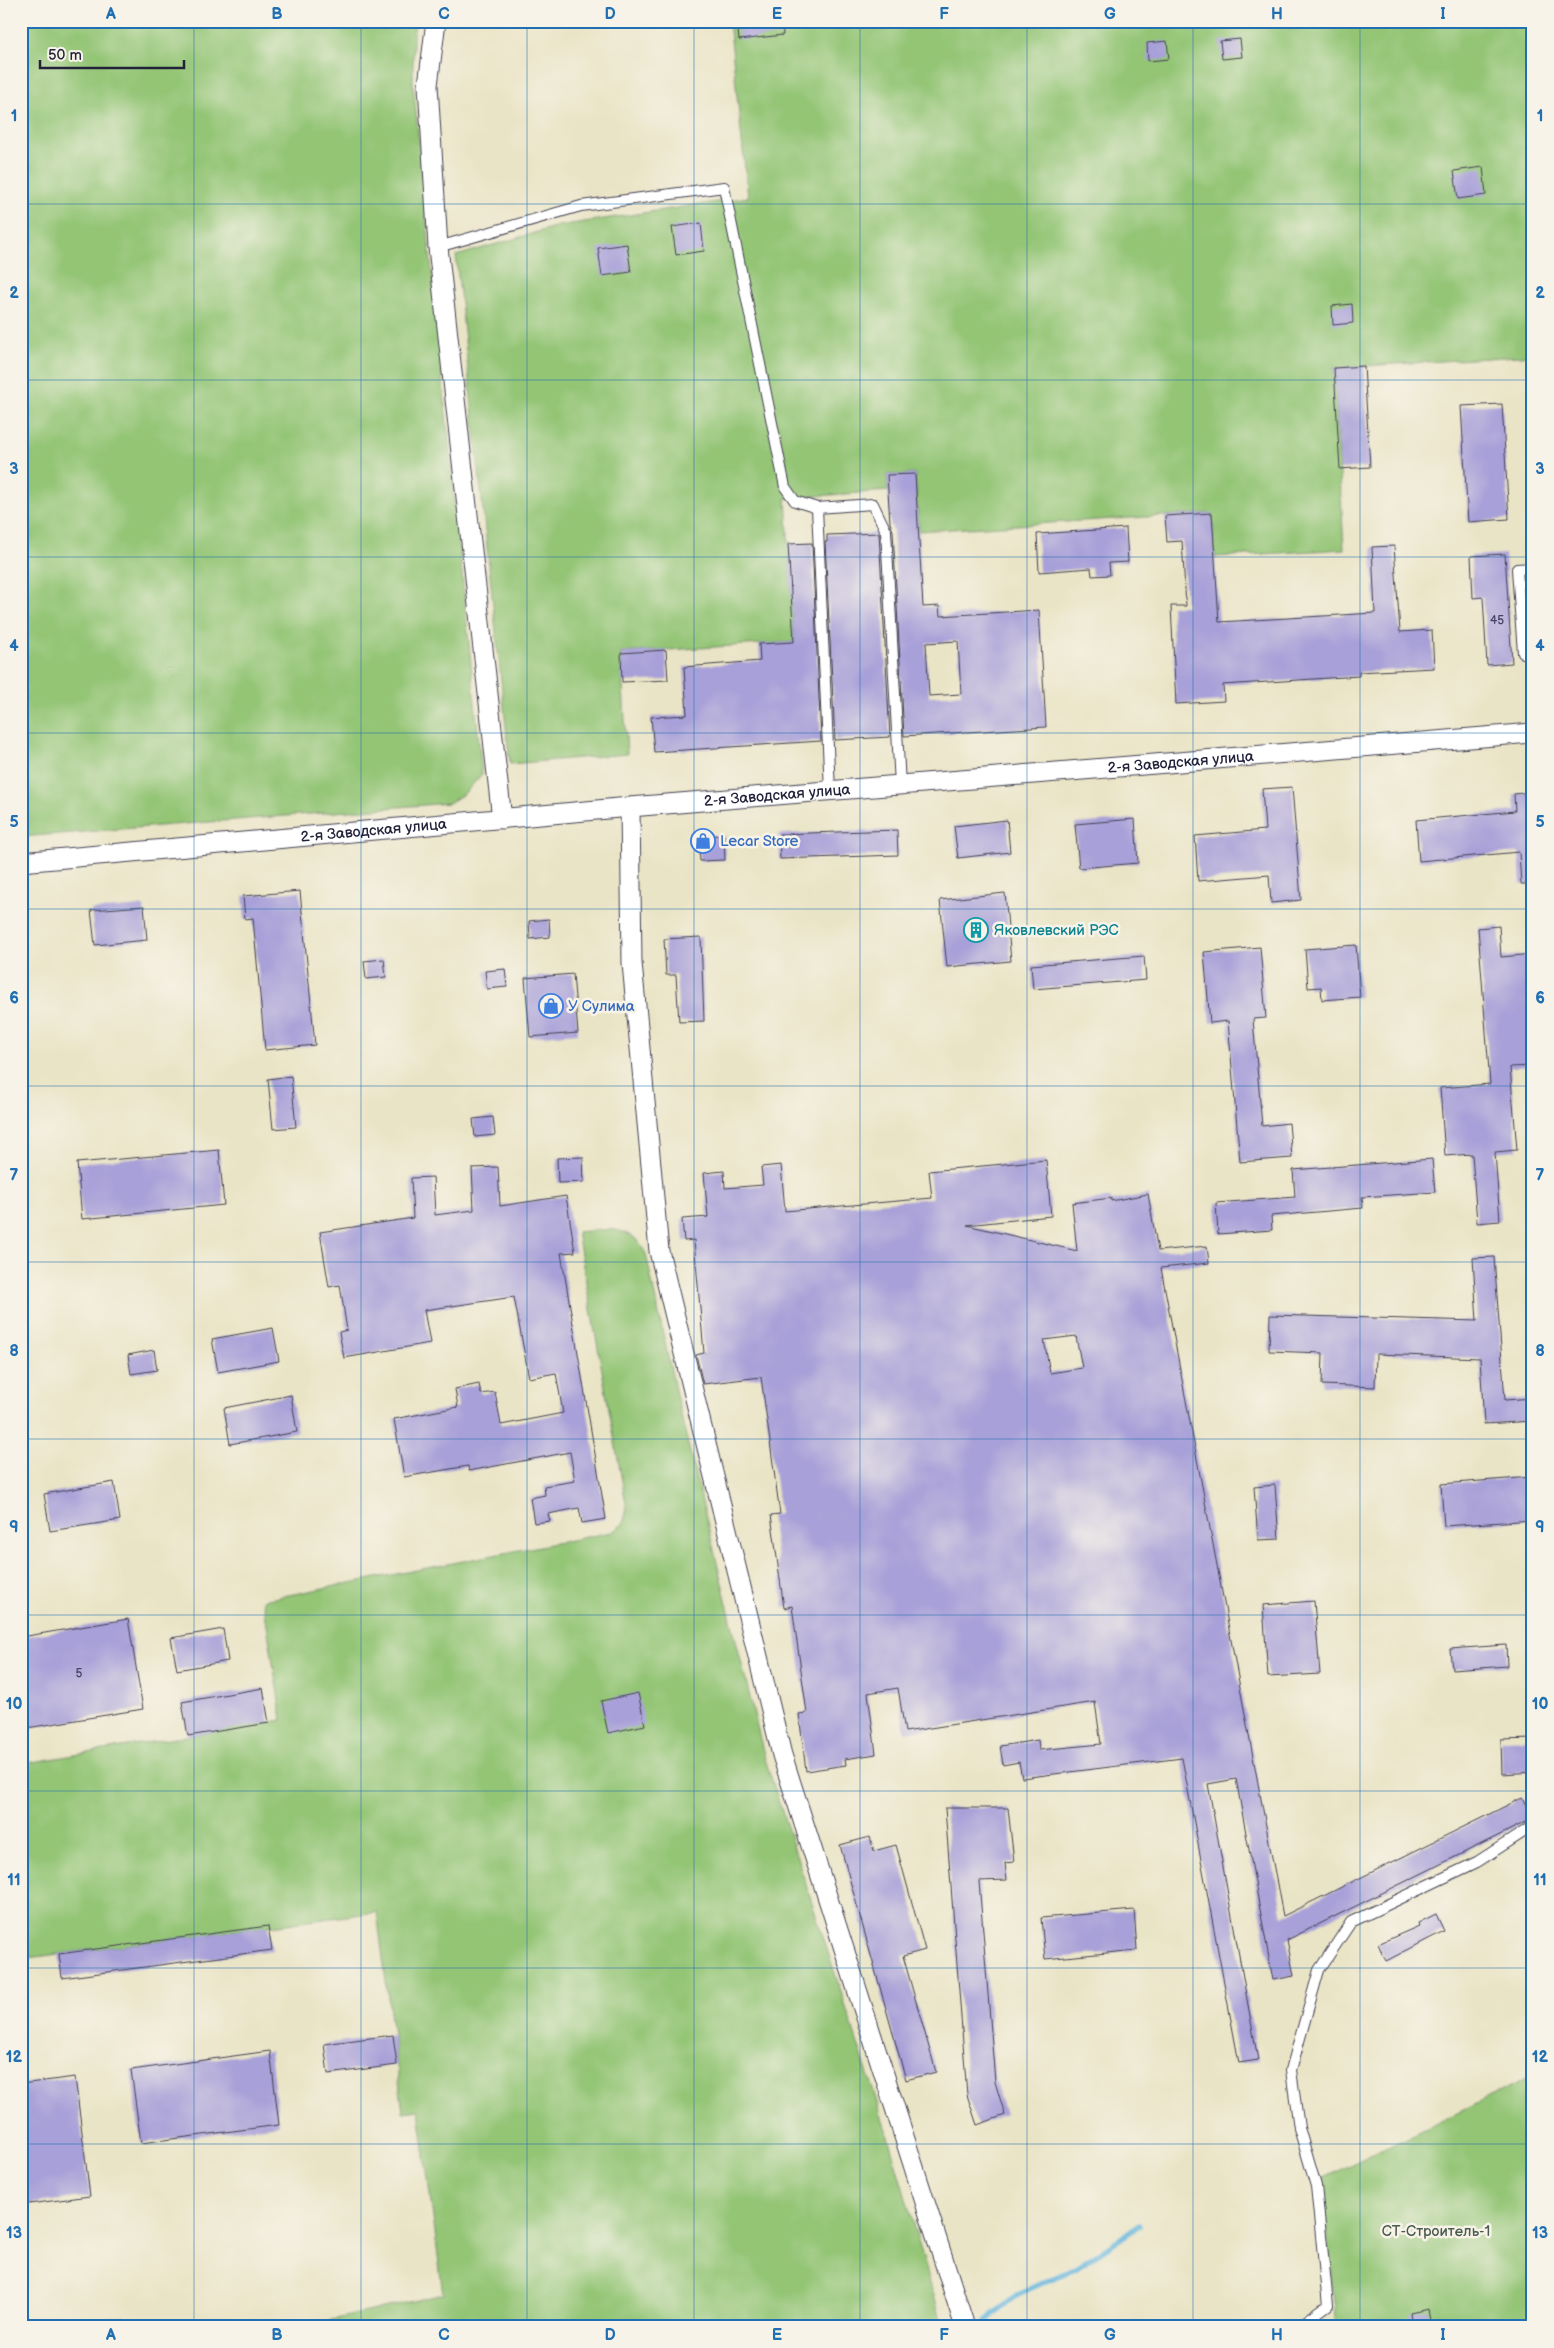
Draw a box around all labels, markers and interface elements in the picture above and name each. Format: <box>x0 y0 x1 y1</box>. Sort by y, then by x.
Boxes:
text: A <box>105 5 116 24</box>
text: B <box>271 5 283 24</box>
text: C <box>438 5 450 24</box>
text: D <box>604 5 616 24</box>
text: E <box>772 5 782 24</box>
text: F <box>939 5 949 24</box>
text: G <box>1104 5 1116 24</box>
text: H <box>1271 5 1283 24</box>
text: I <box>1440 5 1446 24</box>
scale bar <box>40 38 184 70</box>
text: 50 m <box>48 46 82 65</box>
text: 1 <box>11 107 17 126</box>
text: 1 <box>1537 107 1543 126</box>
text: 2 <box>9 284 19 303</box>
text: 2 <box>1535 284 1545 303</box>
text: 3 <box>9 460 19 479</box>
text: 3 <box>1535 460 1545 479</box>
house number: 45 <box>1490 613 1504 628</box>
text: 4 <box>9 637 19 656</box>
text: 4 <box>1535 637 1545 656</box>
street label: 2-я Заводская улица <box>1107 746 1255 777</box>
street label: 2-я Заводская улица <box>703 779 851 810</box>
text: 5 <box>9 813 19 832</box>
text: 5 <box>1535 813 1545 832</box>
street label: 2-я Заводская улица <box>300 814 448 846</box>
shop icon: Lecar Store <box>690 828 716 854</box>
place label: Lecar Store <box>720 832 799 851</box>
building icon: Яковлевский РЭС <box>963 917 989 943</box>
place label: Яковлевский РЭС <box>994 921 1119 940</box>
text: 6 <box>9 989 19 1008</box>
text: 6 <box>1535 989 1545 1008</box>
shop icon: У Сулима <box>538 993 564 1019</box>
place label: У Сулима <box>568 997 635 1016</box>
text: 7 <box>10 1166 19 1185</box>
text: 7 <box>1536 1166 1545 1185</box>
text: 8 <box>9 1342 19 1361</box>
text: 8 <box>1535 1342 1545 1361</box>
text: 9 <box>9 1518 19 1537</box>
text: 9 <box>1535 1518 1545 1537</box>
house number: 5 <box>76 1666 83 1681</box>
text: 10 <box>6 1695 22 1714</box>
text: 10 <box>1532 1695 1548 1714</box>
text: 11 <box>7 1871 21 1890</box>
text: 11 <box>1533 1871 1547 1890</box>
text: 12 <box>6 2048 23 2067</box>
text: 12 <box>1532 2048 1549 2067</box>
park label: СТ-Строитель-1 <box>1382 2222 1490 2241</box>
text: 13 <box>6 2224 22 2243</box>
text: 13 <box>1532 2224 1548 2243</box>
text: A <box>105 2326 116 2345</box>
text: B <box>271 2326 283 2345</box>
text: C <box>438 2326 450 2345</box>
text: D <box>604 2326 616 2345</box>
text: E <box>772 2326 782 2345</box>
text: F <box>939 2326 949 2345</box>
text: G <box>1104 2326 1116 2345</box>
text: H <box>1271 2326 1283 2345</box>
text: I <box>1440 2326 1446 2345</box>

